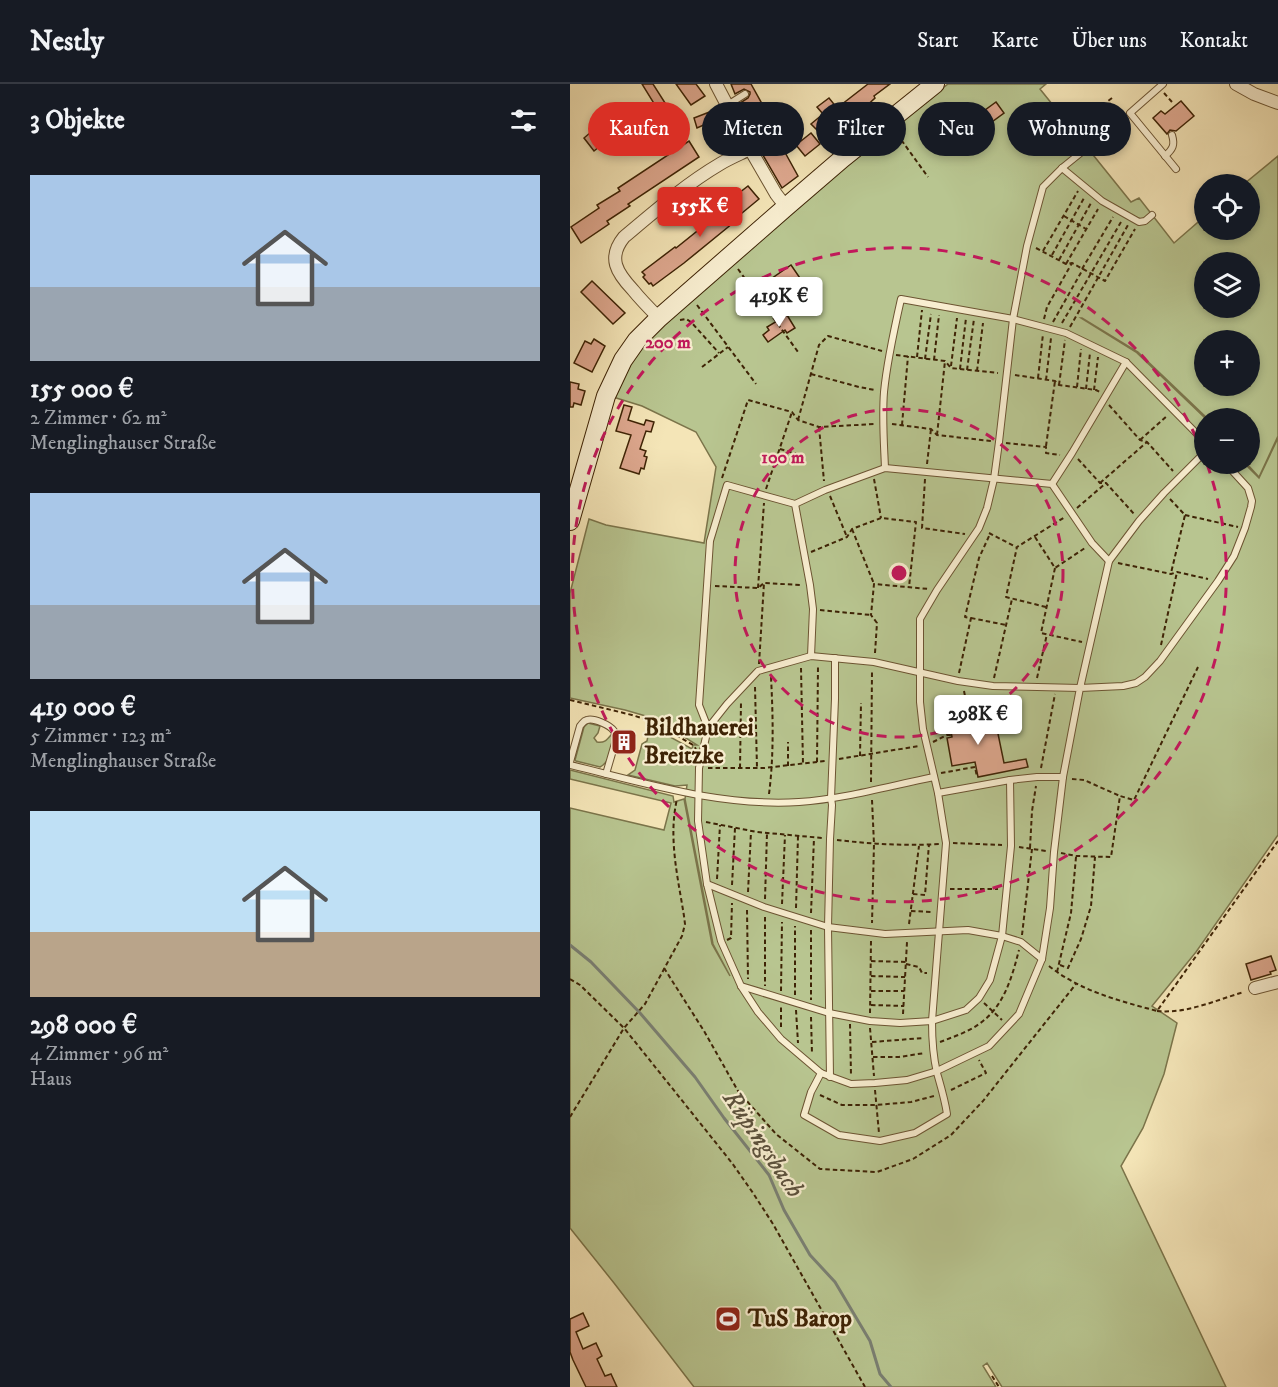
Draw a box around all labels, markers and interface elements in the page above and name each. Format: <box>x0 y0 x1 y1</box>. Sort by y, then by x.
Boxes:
text: Nestly <box>30 24 104 59</box>
text: Start <box>917 28 959 54</box>
text: Karte <box>992 28 1038 54</box>
text: Über uns <box>1071 28 1147 54</box>
text: Kontakt <box>1180 28 1248 54</box>
chip: Kaufen <box>588 102 690 156</box>
chip: Mieten <box>702 102 804 156</box>
chip: Filter <box>816 102 906 156</box>
chip: Neu <box>918 102 995 156</box>
chip: Wohnung <box>1007 102 1131 156</box>
text: 3 Objekte <box>30 104 125 137</box>
icon: filters <box>507 104 540 137</box>
map controls <box>1194 174 1260 474</box>
button: locate <box>1194 174 1260 240</box>
pin: 155K € <box>651 187 749 238</box>
text: 155K € <box>671 194 729 219</box>
icon: home <box>231 214 339 322</box>
button: layers <box>1194 252 1260 318</box>
pin: 419K € <box>730 277 828 328</box>
text: 419K € <box>750 284 808 309</box>
button: + <box>1194 330 1260 396</box>
text: 200 m <box>645 332 691 354</box>
text: 155 000 € <box>30 373 134 406</box>
text: 2 Zimmer · 62 m² <box>30 406 167 431</box>
button: − <box>1194 408 1260 474</box>
text: Menglinghauser Straße <box>30 431 216 456</box>
text: 100 m <box>761 447 805 469</box>
icon: home <box>231 532 339 640</box>
centre of rings <box>889 563 909 583</box>
text: 419 000 € <box>30 691 136 724</box>
pin: 298K € <box>929 695 1027 746</box>
text: 298K € <box>948 702 1008 727</box>
place label: Bildhauerei Breitzke <box>644 713 754 771</box>
text: 5 Zimmer · 123 m² <box>30 724 171 749</box>
building icon: Bildhauerei Breitzke <box>609 727 639 757</box>
text: Menglinghauser Straße <box>30 749 216 774</box>
icon: home <box>231 850 339 958</box>
text: 298 000 € <box>30 1009 137 1042</box>
text: 4 Zimmer · 96 m² <box>30 1042 169 1067</box>
text: Haus <box>30 1067 72 1092</box>
water label: Rüpingsbach <box>714 1083 811 1205</box>
sports icon: TuS Barop <box>713 1304 743 1334</box>
place label: TuS Barop <box>747 1304 852 1334</box>

